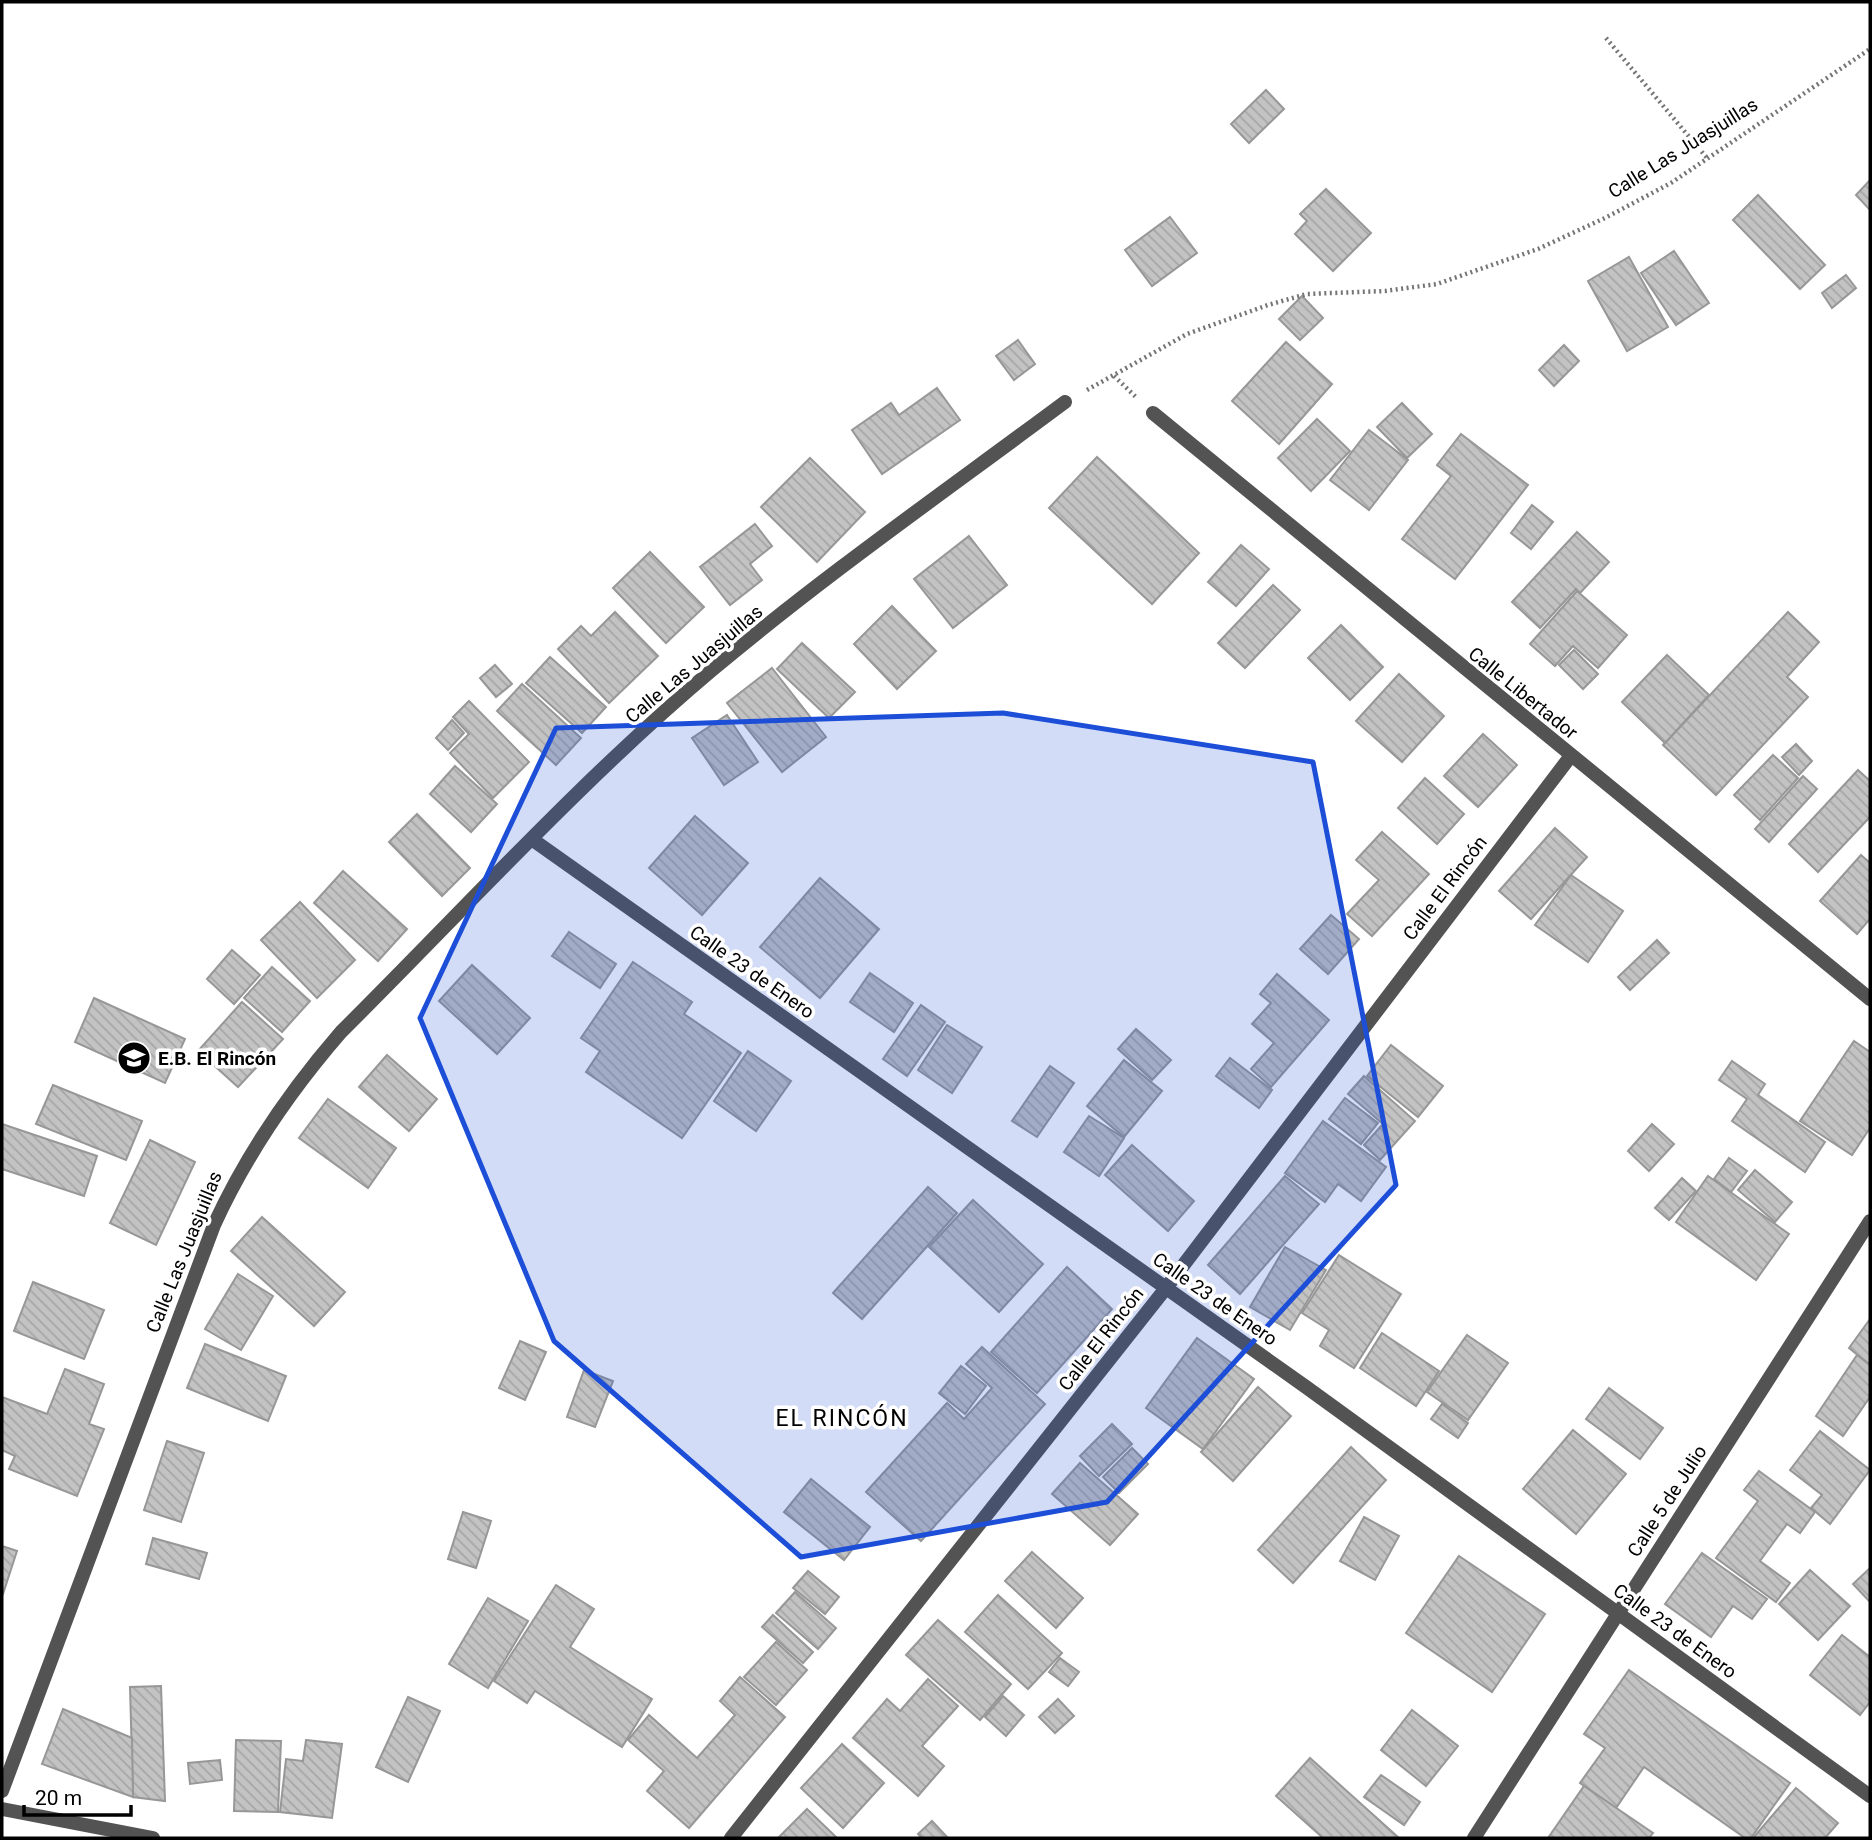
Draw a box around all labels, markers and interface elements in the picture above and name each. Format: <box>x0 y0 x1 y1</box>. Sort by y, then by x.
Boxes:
street label: Calle Las Juasjuillas <box>1604 93 1762 203</box>
street label: Calle Las Juasjuillas <box>621 600 767 728</box>
street label: Calle Libertador <box>1464 642 1583 744</box>
street label: Calle El Rincón <box>1398 831 1492 945</box>
street label: Calle 23 de Enero <box>685 920 819 1024</box>
school or university icon: E.B. El Rincón <box>115 1039 153 1077</box>
place label: E.B. El Rincón <box>158 1047 276 1070</box>
street label: Calle Las Juasjuillas <box>141 1168 227 1336</box>
street label: Calle 23 de Enero <box>1148 1247 1282 1351</box>
street label: Calle El Rincón <box>1053 1283 1149 1395</box>
district label: EL RINCÓN <box>775 1404 909 1432</box>
street label: Calle 5 de Julio <box>1622 1441 1712 1561</box>
street label: Calle 23 de Enero <box>1609 1579 1741 1683</box>
scale bar <box>24 1773 131 1817</box>
text: 20 m <box>35 1786 82 1810</box>

